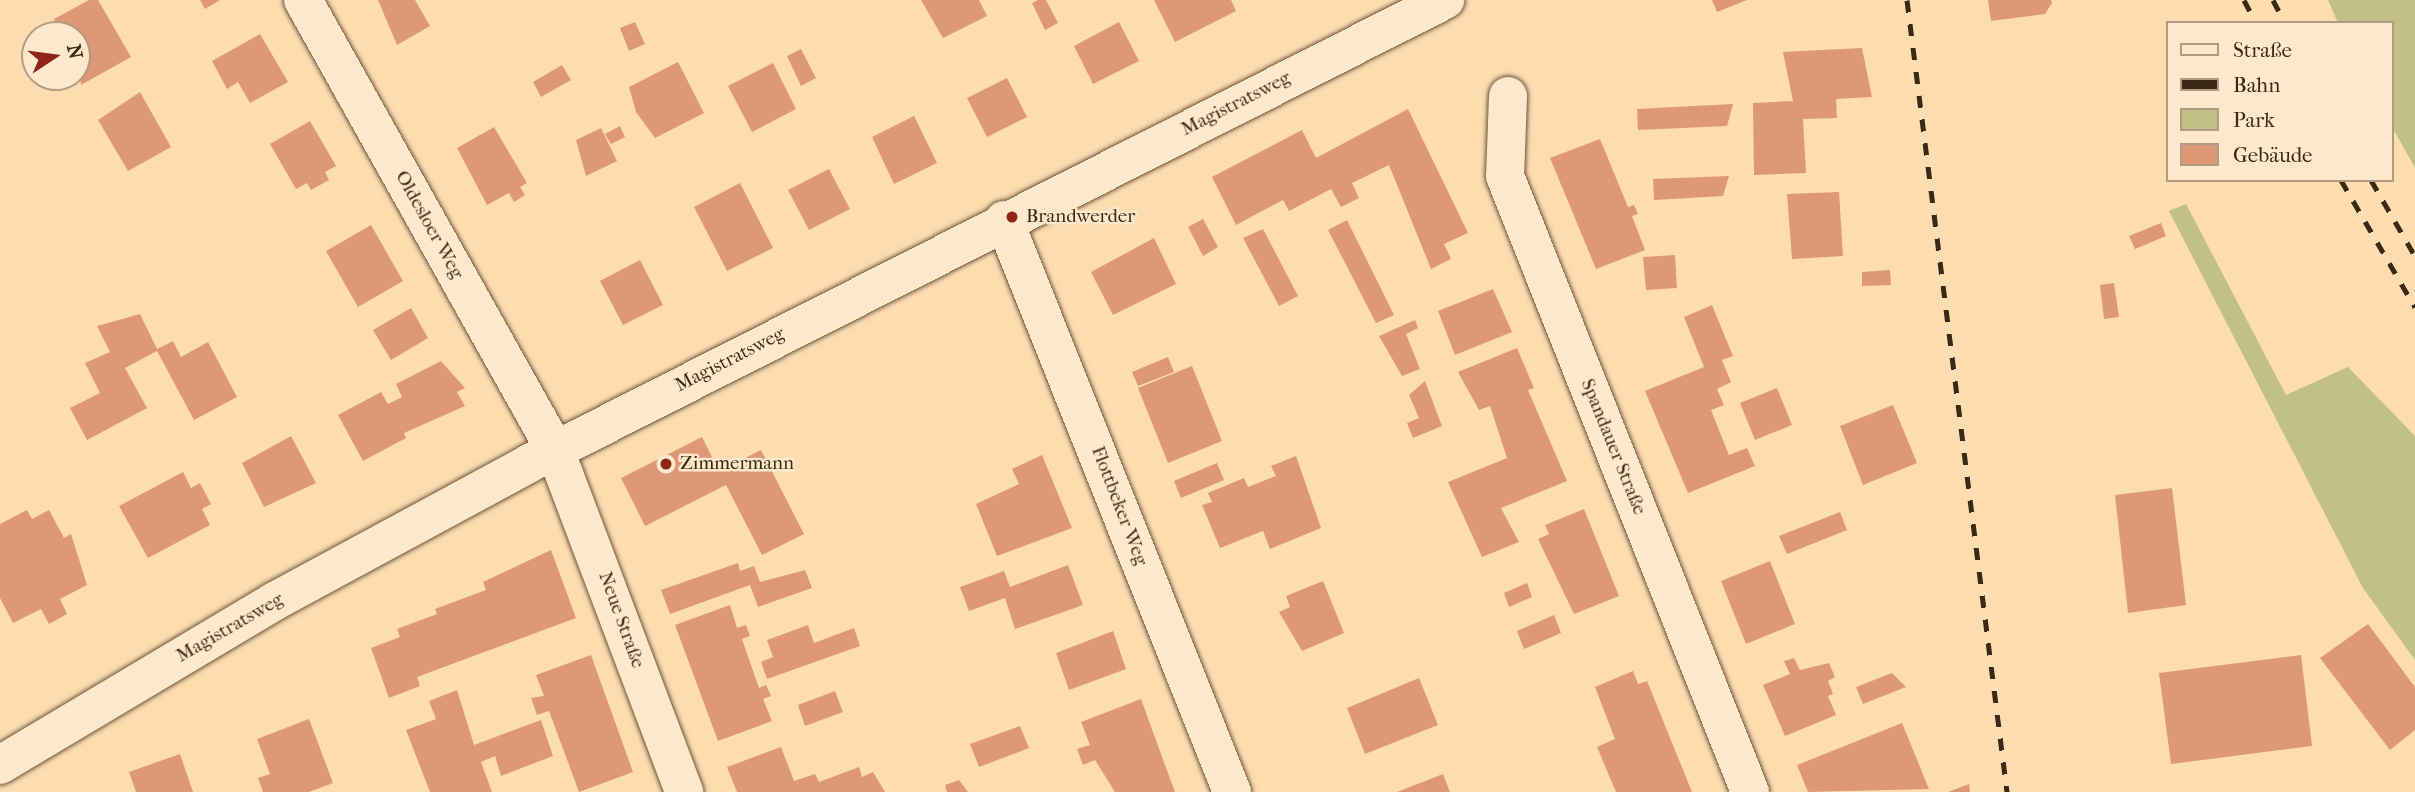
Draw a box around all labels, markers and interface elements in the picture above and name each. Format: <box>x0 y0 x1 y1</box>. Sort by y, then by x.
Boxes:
north arrow <box>21 21 91 91</box>
legend <box>2166 21 2394 182</box>
text: Straße <box>2233 38 2292 62</box>
text: N <box>62 42 87 61</box>
street label: Magistratsweg <box>1177 67 1295 141</box>
text: Bahn <box>2233 73 2280 97</box>
text: Park <box>2233 108 2275 132</box>
text: Gebäude <box>2233 143 2313 167</box>
street label: Oldesloer Weg <box>390 167 468 283</box>
place label: Brandwerder <box>1026 206 1135 228</box>
marker: Brandwerder <box>1004 209 1020 225</box>
street label: Magistratsweg <box>671 323 789 397</box>
street label: Spandauer Straße <box>1575 376 1651 518</box>
street label: Flottbeker Weg <box>1086 443 1152 569</box>
place label: Zimmermann <box>680 453 794 475</box>
marker: Zimmermann <box>658 456 674 472</box>
street label: Neue Straße <box>593 569 649 671</box>
street label: Magistratsweg <box>172 588 288 668</box>

